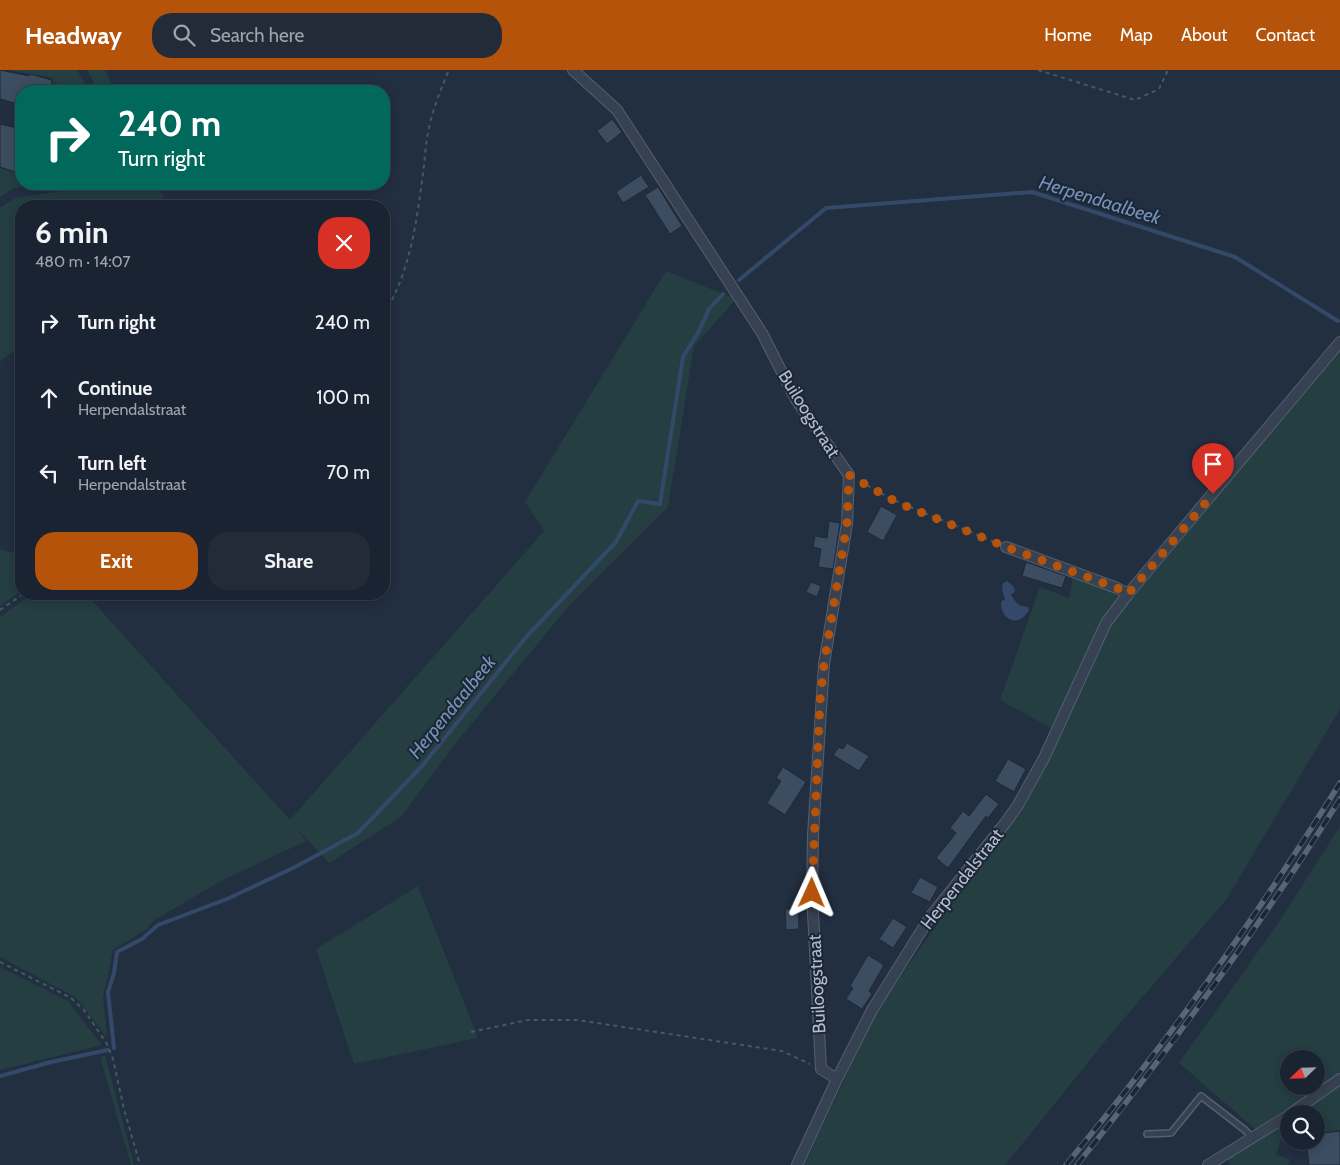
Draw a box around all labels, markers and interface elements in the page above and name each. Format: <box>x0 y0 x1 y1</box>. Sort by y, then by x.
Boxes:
search box <box>152 13 502 58</box>
text: Headway <box>25 21 122 50</box>
icon: search <box>170 21 198 49</box>
text: Search here <box>210 24 304 47</box>
text: Home <box>1044 24 1092 46</box>
text: Map <box>1120 24 1153 46</box>
text: About <box>1181 24 1227 46</box>
text: Contact <box>1255 24 1315 46</box>
text: 240 m <box>118 102 221 145</box>
icon: right <box>35 105 100 170</box>
text: Turn right <box>118 145 205 172</box>
water label: Herpendaalbeek <box>1036 171 1164 230</box>
text: 6 min <box>35 214 108 251</box>
button: close <box>318 217 370 269</box>
text: 480 m · 14:07 <box>35 252 131 271</box>
icon: right <box>35 309 63 337</box>
text: Turn right <box>78 311 156 334</box>
text: 240 m <box>315 311 370 334</box>
street label: Builoogstraat <box>773 366 845 462</box>
text: Continue <box>78 377 152 400</box>
icon: ahead <box>35 384 63 412</box>
text: 100 m <box>316 386 370 409</box>
text: Herpendalstraat <box>78 400 186 419</box>
pin <box>1192 443 1234 494</box>
icon: arrive <box>1199 450 1227 478</box>
text: Turn left <box>78 452 146 475</box>
icon: left <box>35 459 63 487</box>
text: 70 m <box>326 461 370 484</box>
text: Herpendalstraat <box>78 475 186 494</box>
button: Exit <box>35 532 198 590</box>
button: Share <box>208 532 370 590</box>
water label: Herpendaalbeek <box>403 650 501 763</box>
street label: Herpendalstraat <box>916 824 1008 934</box>
position arrow <box>785 866 837 918</box>
street label: Builoogstraat <box>803 934 831 1034</box>
north arrow <box>1280 1050 1325 1095</box>
map controls <box>1280 1050 1325 1150</box>
button: search <box>1280 1105 1325 1150</box>

